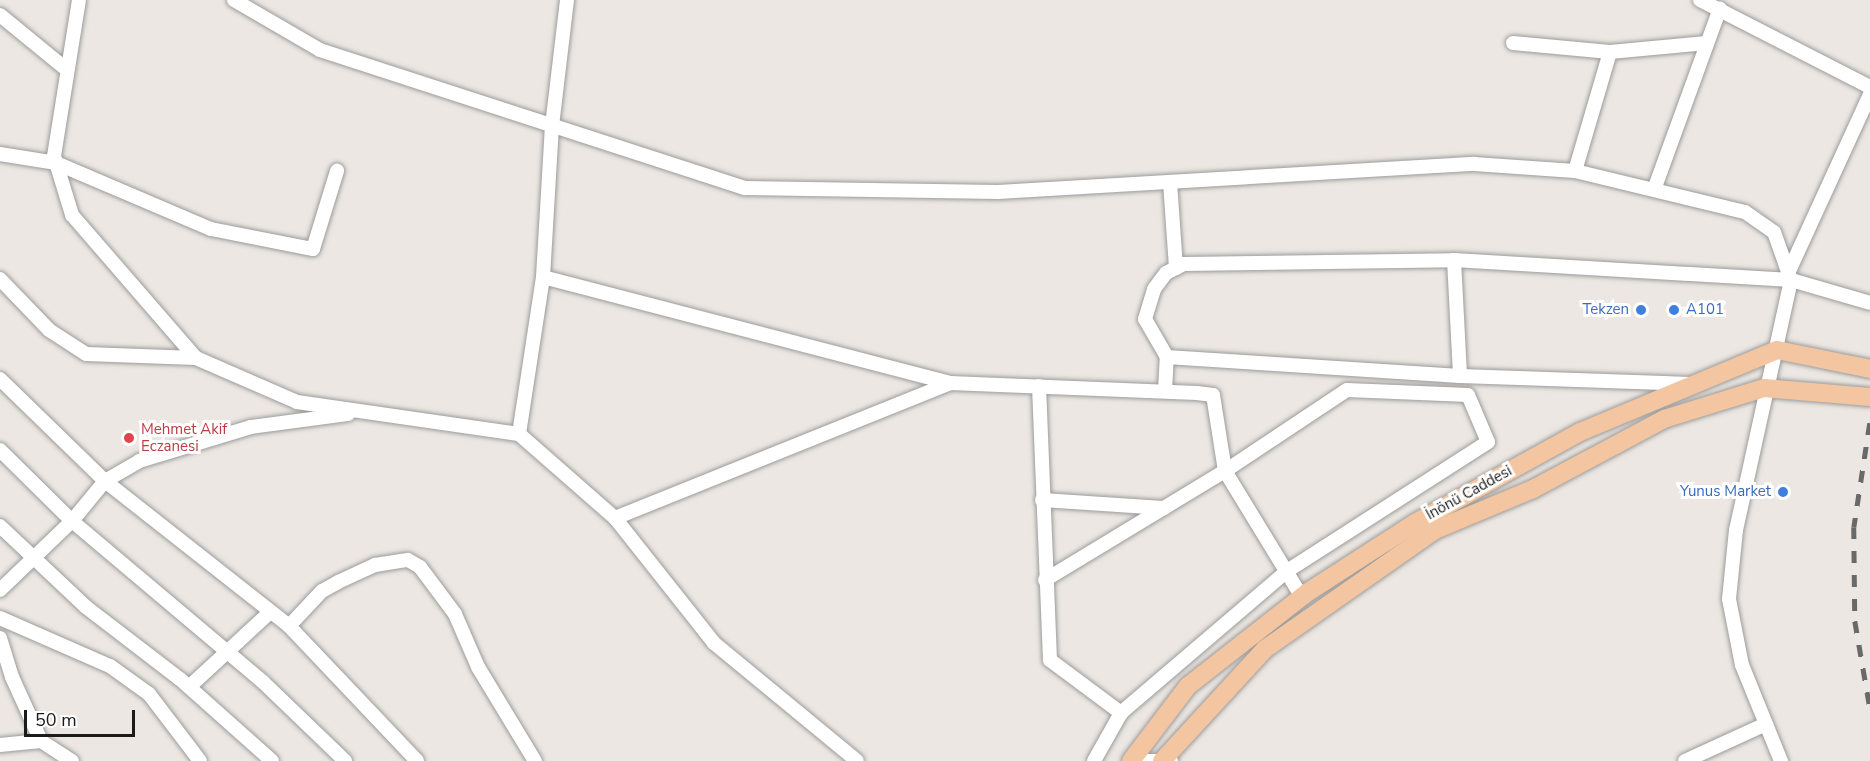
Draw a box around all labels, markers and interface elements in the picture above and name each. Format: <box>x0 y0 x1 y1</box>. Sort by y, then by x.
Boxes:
place label: Tekzen <box>1582 301 1629 319</box>
place label: A101 <box>1686 301 1724 319</box>
marker: Tekzen <box>1634 303 1648 317</box>
marker: A101 <box>1667 303 1681 317</box>
place label: Mehmet Akif Eczanesi <box>141 420 227 455</box>
marker: Mehmet Akif Eczanesi <box>122 431 136 445</box>
street label: İnönü Caddesi <box>1423 462 1515 524</box>
place label: Yunus Market <box>1680 483 1771 501</box>
marker: Yunus Market <box>1776 485 1790 499</box>
scale bar <box>27 698 138 736</box>
text: 50 m <box>35 708 77 732</box>

